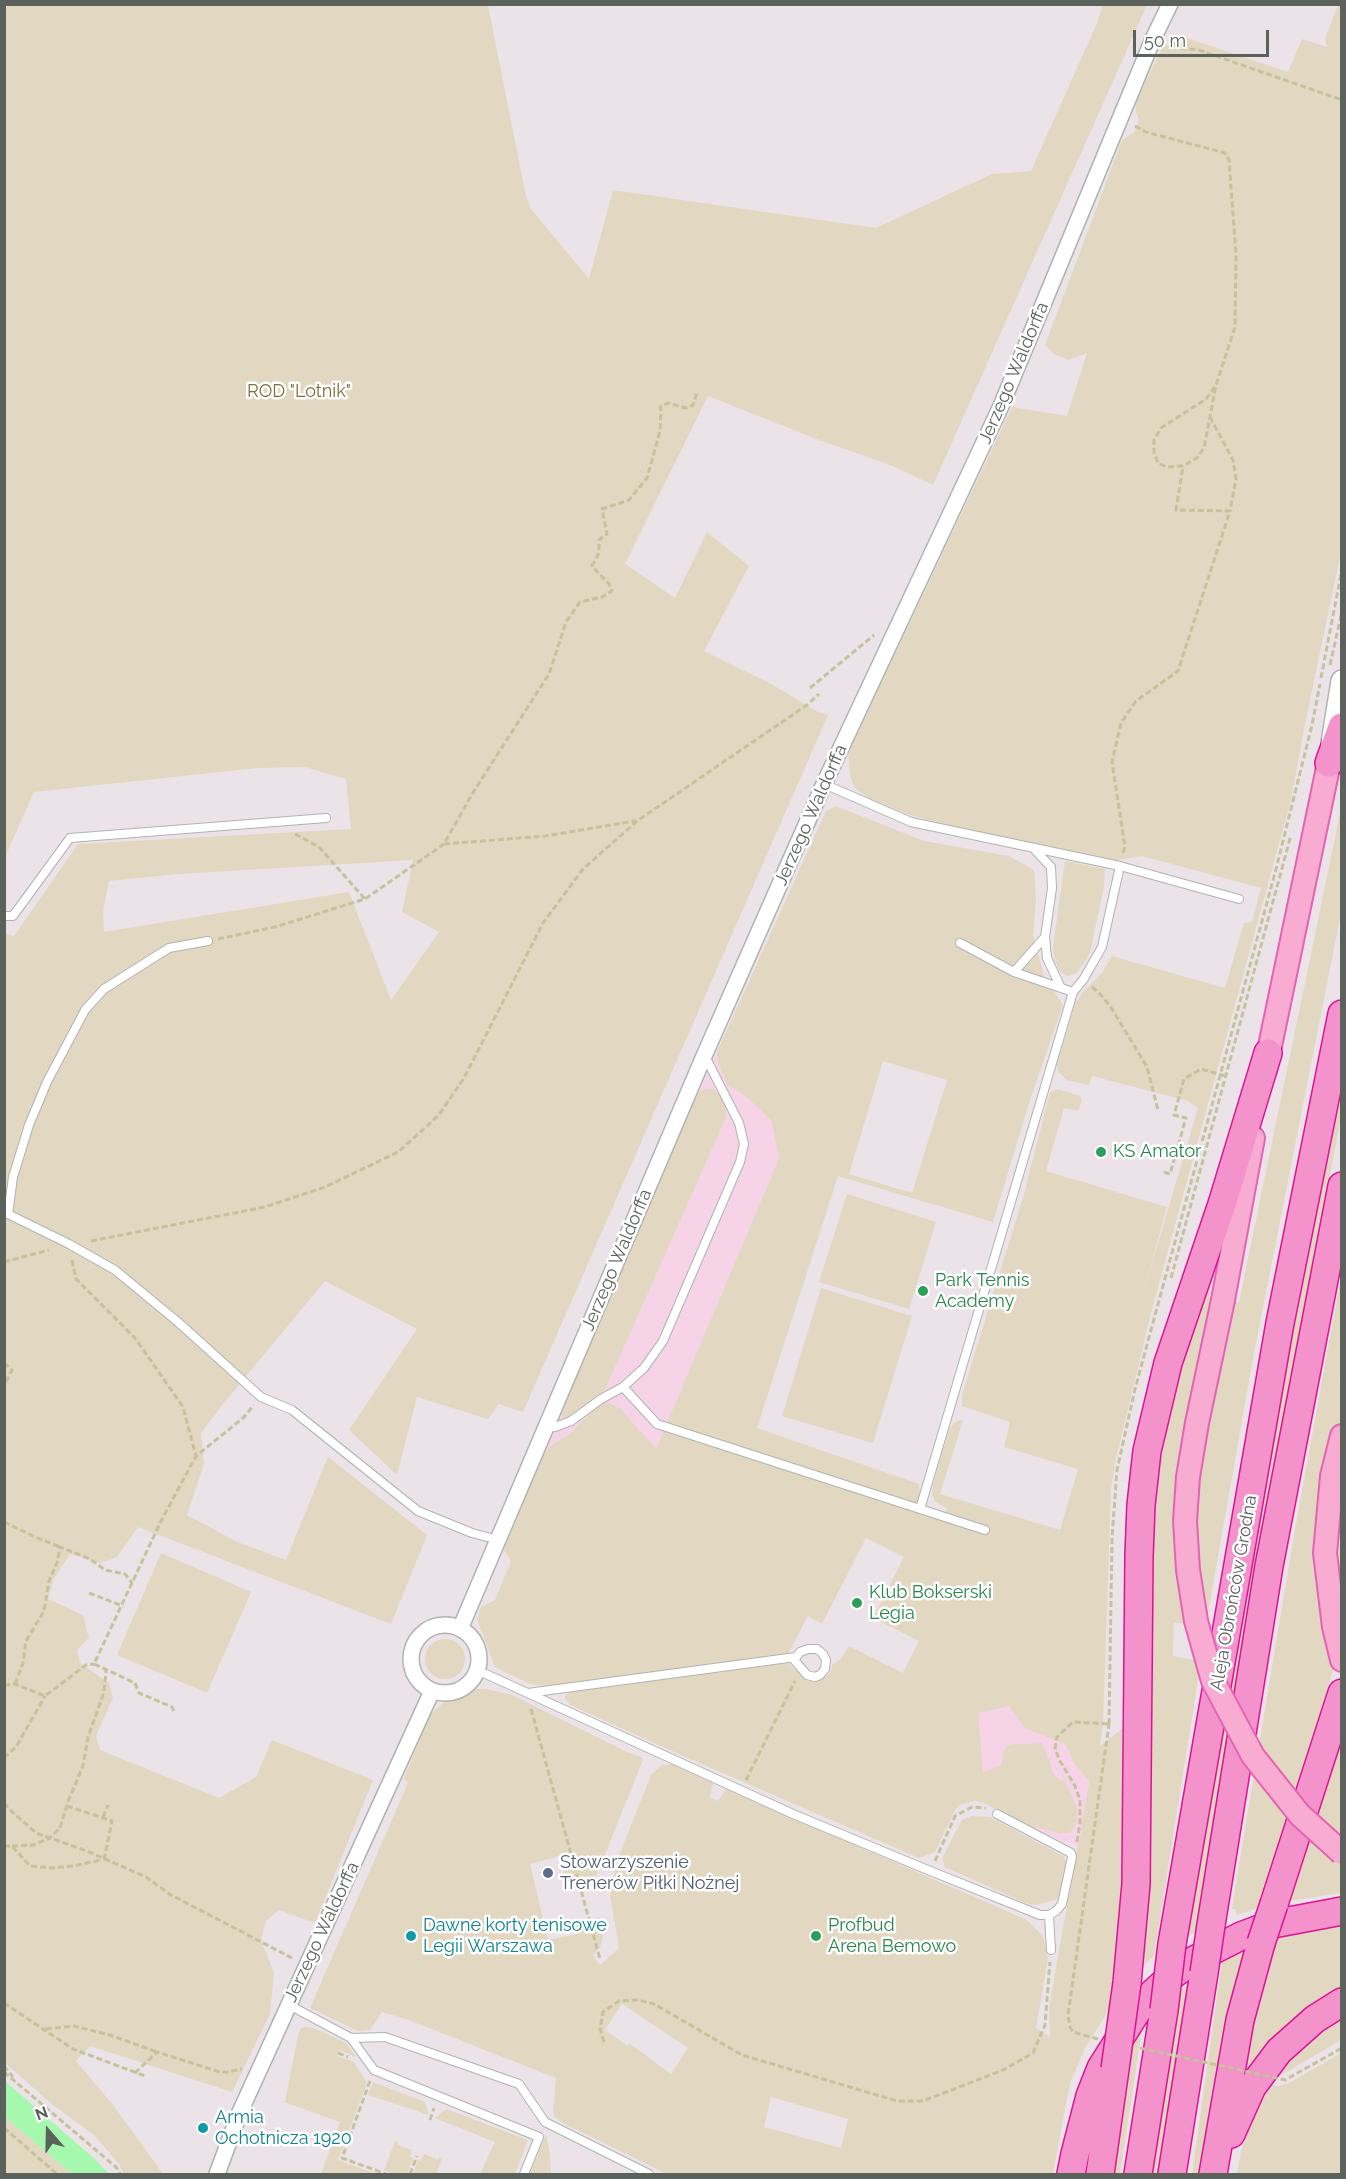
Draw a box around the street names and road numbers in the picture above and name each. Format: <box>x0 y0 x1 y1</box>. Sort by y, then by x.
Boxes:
street label: Jerzego Waldorffa <box>974 299 1054 447</box>
street label: Jerzego Waldorffa <box>770 741 852 889</box>
street label: Jerzego Waldorffa <box>577 1186 657 1334</box>
street label: Aleja Obrońców Grodna <box>1206 1493 1262 1693</box>
street label: Jerzego Waldorffa <box>280 1859 364 2005</box>

